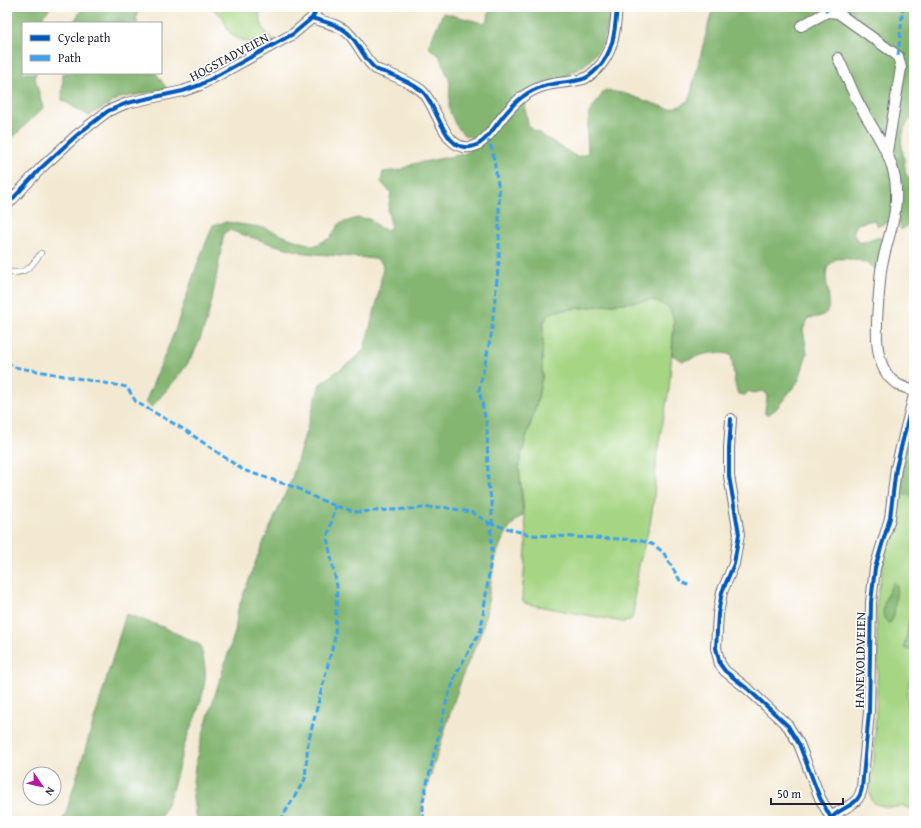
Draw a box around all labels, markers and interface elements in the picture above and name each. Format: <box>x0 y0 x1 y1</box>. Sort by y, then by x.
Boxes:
legend <box>22 22 162 74</box>
street label: HOGSTADVEIEN <box>186 28 272 86</box>
text: Cycle path <box>58 29 111 46</box>
text: Path <box>58 49 81 66</box>
street label: HANEVOLDVEIEN <box>850 611 870 708</box>
north arrow <box>22 766 62 806</box>
scale bar <box>771 780 843 806</box>
text: N <box>41 784 59 800</box>
text: 50 m <box>777 785 801 802</box>

